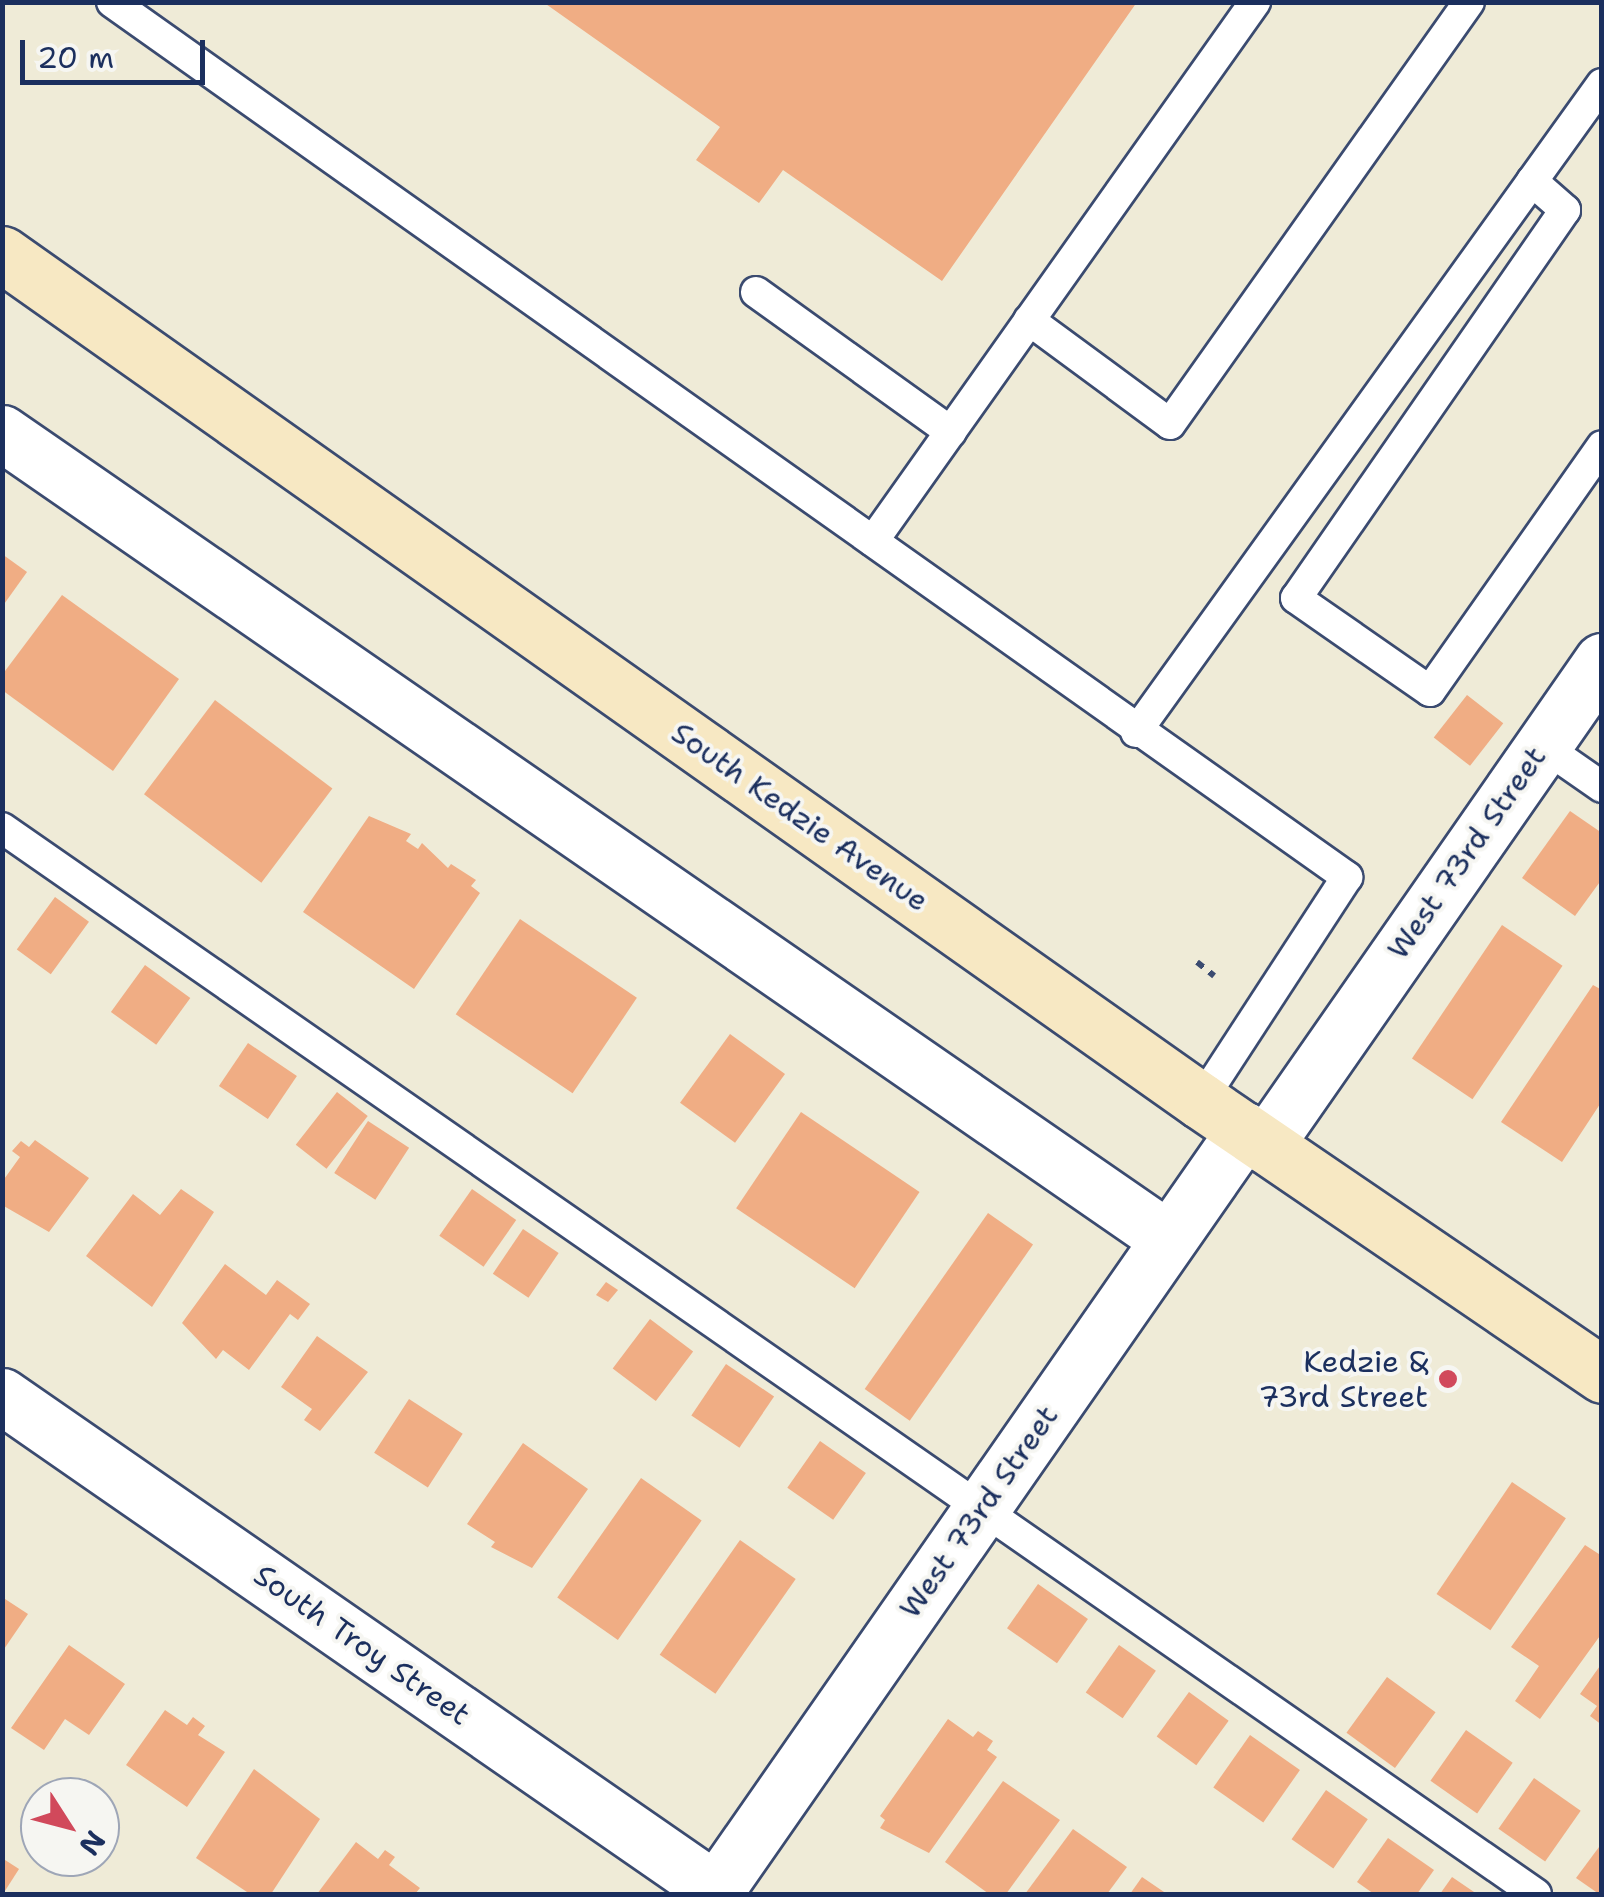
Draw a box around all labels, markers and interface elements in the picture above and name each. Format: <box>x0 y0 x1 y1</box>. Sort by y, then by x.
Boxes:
scale bar <box>25 20 210 82</box>
text: 20 m <box>37 37 114 78</box>
street label: South Kedzie Avenue <box>665 715 935 919</box>
street label: West 73rd Street <box>1380 740 1554 966</box>
place label: Kedzie & 73rd Street <box>1259 1344 1428 1414</box>
marker: Kedzie & 73rd Street <box>1437 1368 1459 1390</box>
street label: West 73rd Street <box>892 1399 1066 1625</box>
street label: South Troy Street <box>247 1557 477 1733</box>
north arrow <box>20 1777 120 1877</box>
text: N <box>71 1823 115 1864</box>

